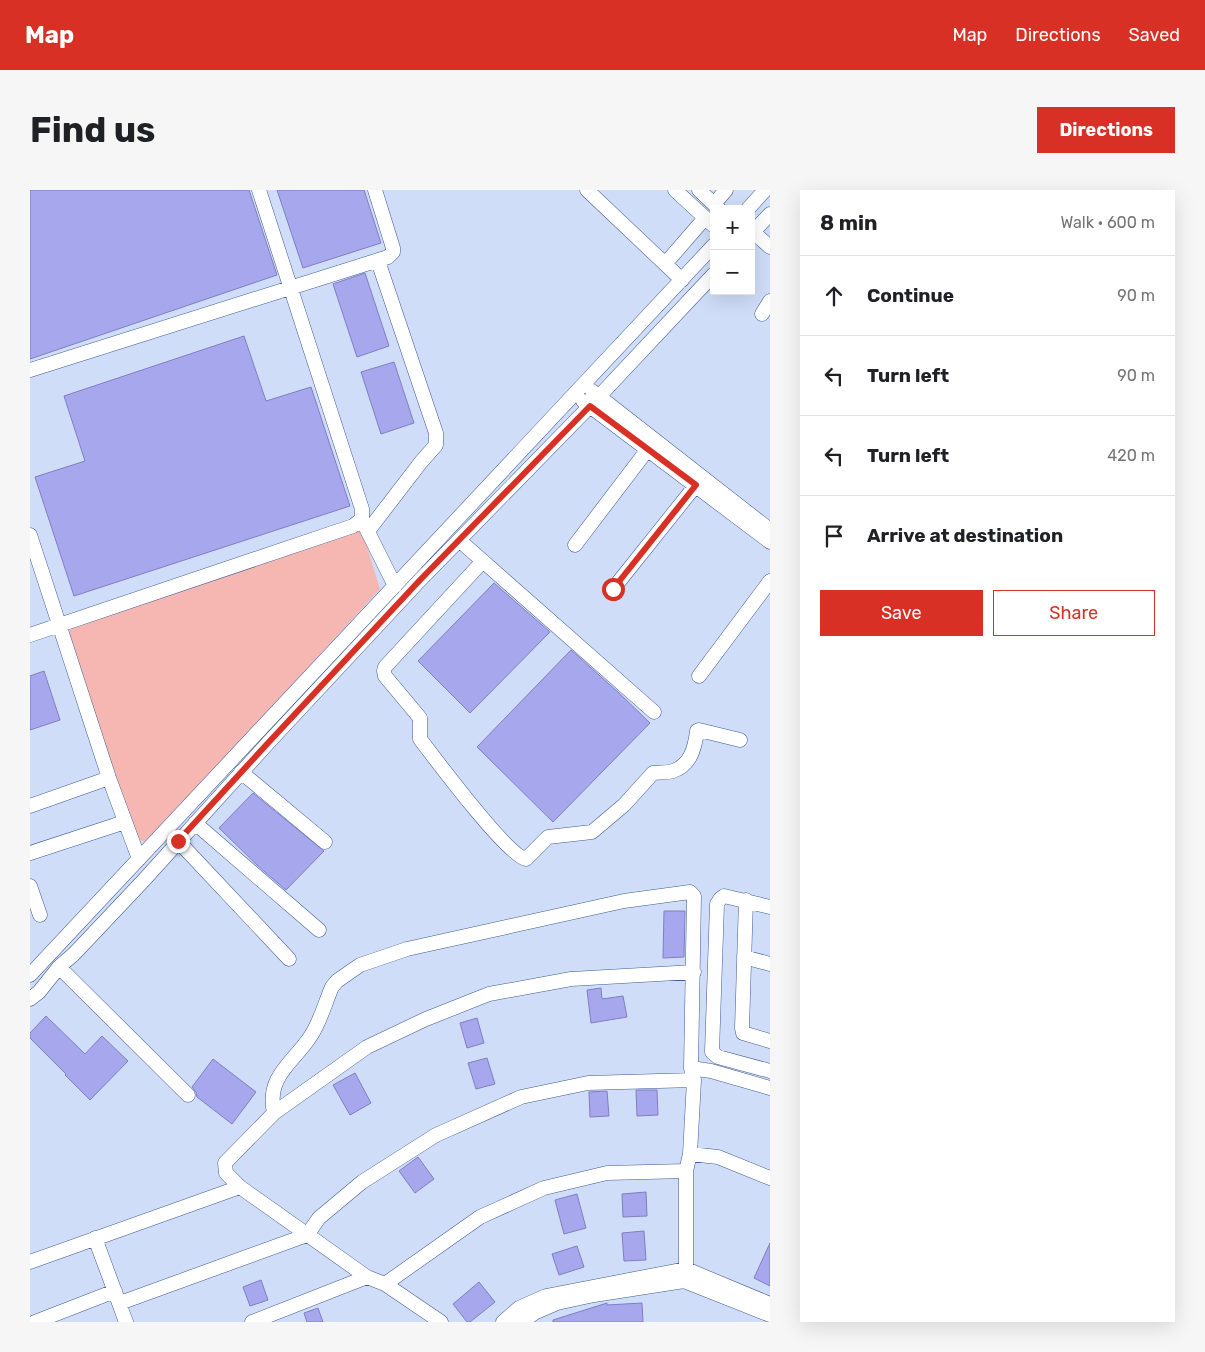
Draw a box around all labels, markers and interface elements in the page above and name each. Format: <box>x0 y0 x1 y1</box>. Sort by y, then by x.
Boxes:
text: Map <box>25 21 74 49</box>
text: Map <box>952 24 987 46</box>
text: Directions <box>1015 24 1101 46</box>
text: Saved <box>1129 24 1180 46</box>
button: Directions <box>1037 107 1175 153</box>
text: Find us <box>30 109 155 151</box>
map controls <box>710 205 755 295</box>
button: + <box>710 205 755 250</box>
text: 8 min <box>820 210 877 235</box>
text: Walk · 600 m <box>1060 213 1155 232</box>
button: − <box>710 250 755 295</box>
icon: ahead <box>820 282 848 310</box>
text: Continue <box>867 284 954 307</box>
text: 90 m <box>1117 286 1155 305</box>
icon: left <box>820 362 848 390</box>
text: Turn left <box>867 364 949 387</box>
text: 90 m <box>1117 366 1155 385</box>
icon: left <box>820 442 848 470</box>
text: Turn left <box>867 444 949 467</box>
text: 420 m <box>1107 446 1155 465</box>
icon: arrive <box>820 522 848 550</box>
text: Arrive at destination <box>867 524 1063 547</box>
route start <box>602 578 625 601</box>
button: Save <box>820 590 983 636</box>
button: Share <box>993 590 1155 636</box>
route end <box>167 830 190 853</box>

